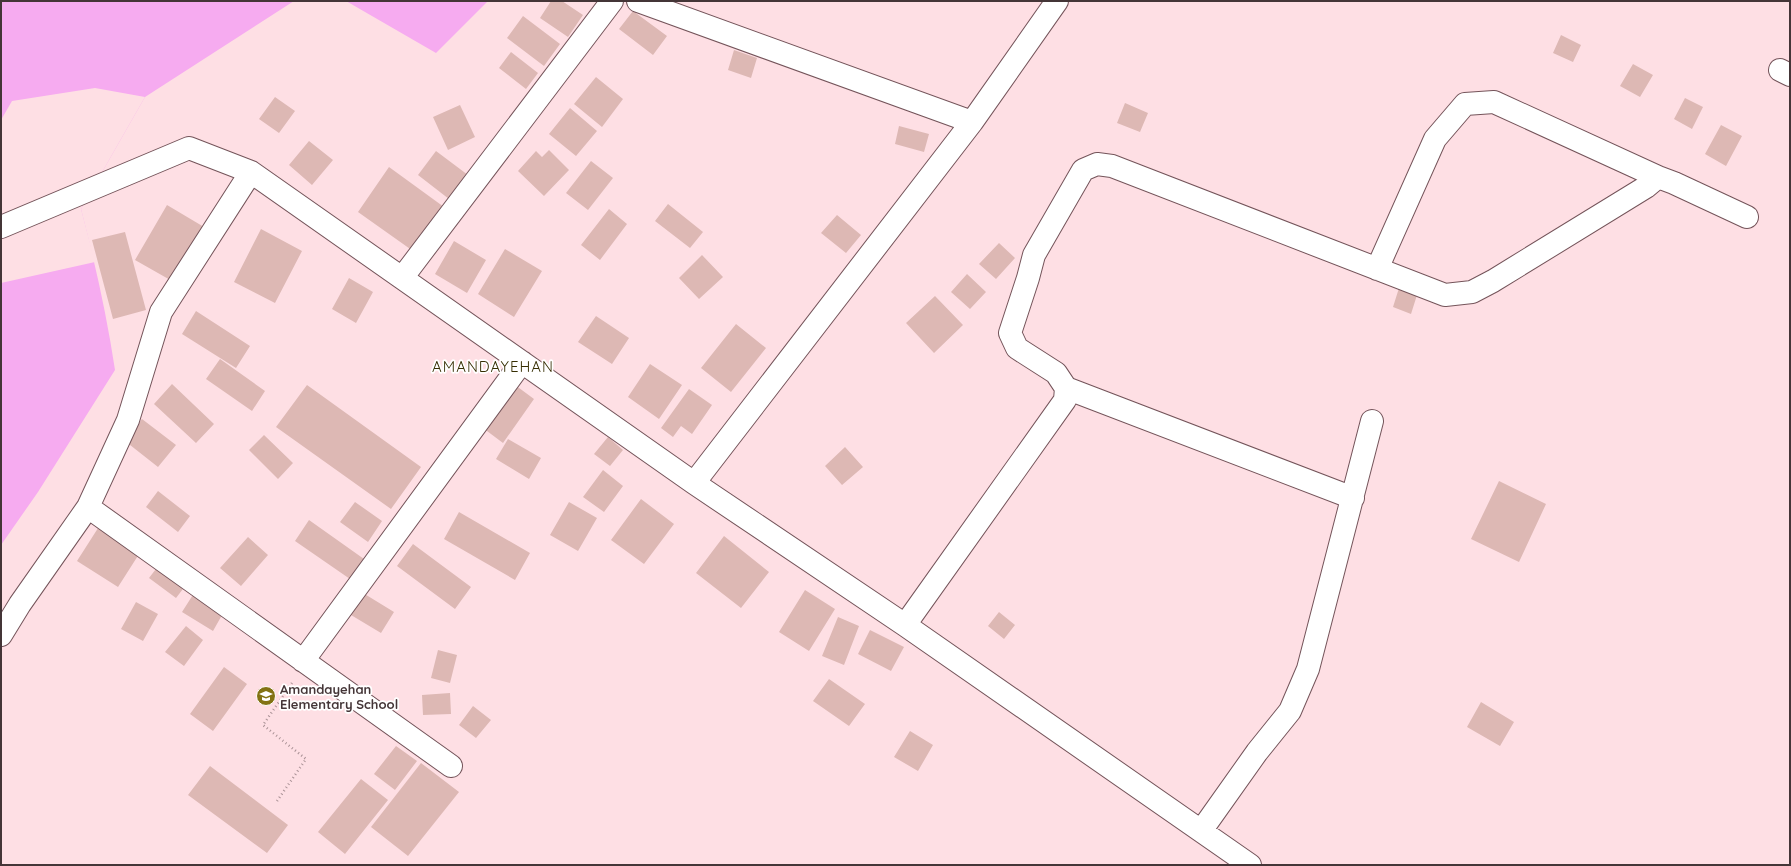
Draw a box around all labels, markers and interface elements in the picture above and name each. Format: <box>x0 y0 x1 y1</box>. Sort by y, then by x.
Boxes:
district label: AMANDAYEHAN <box>432 357 554 376</box>
place label: Amandayehan Elementary School <box>280 681 398 712</box>
school or university icon: Amandayehan Elementary School <box>255 685 277 707</box>

